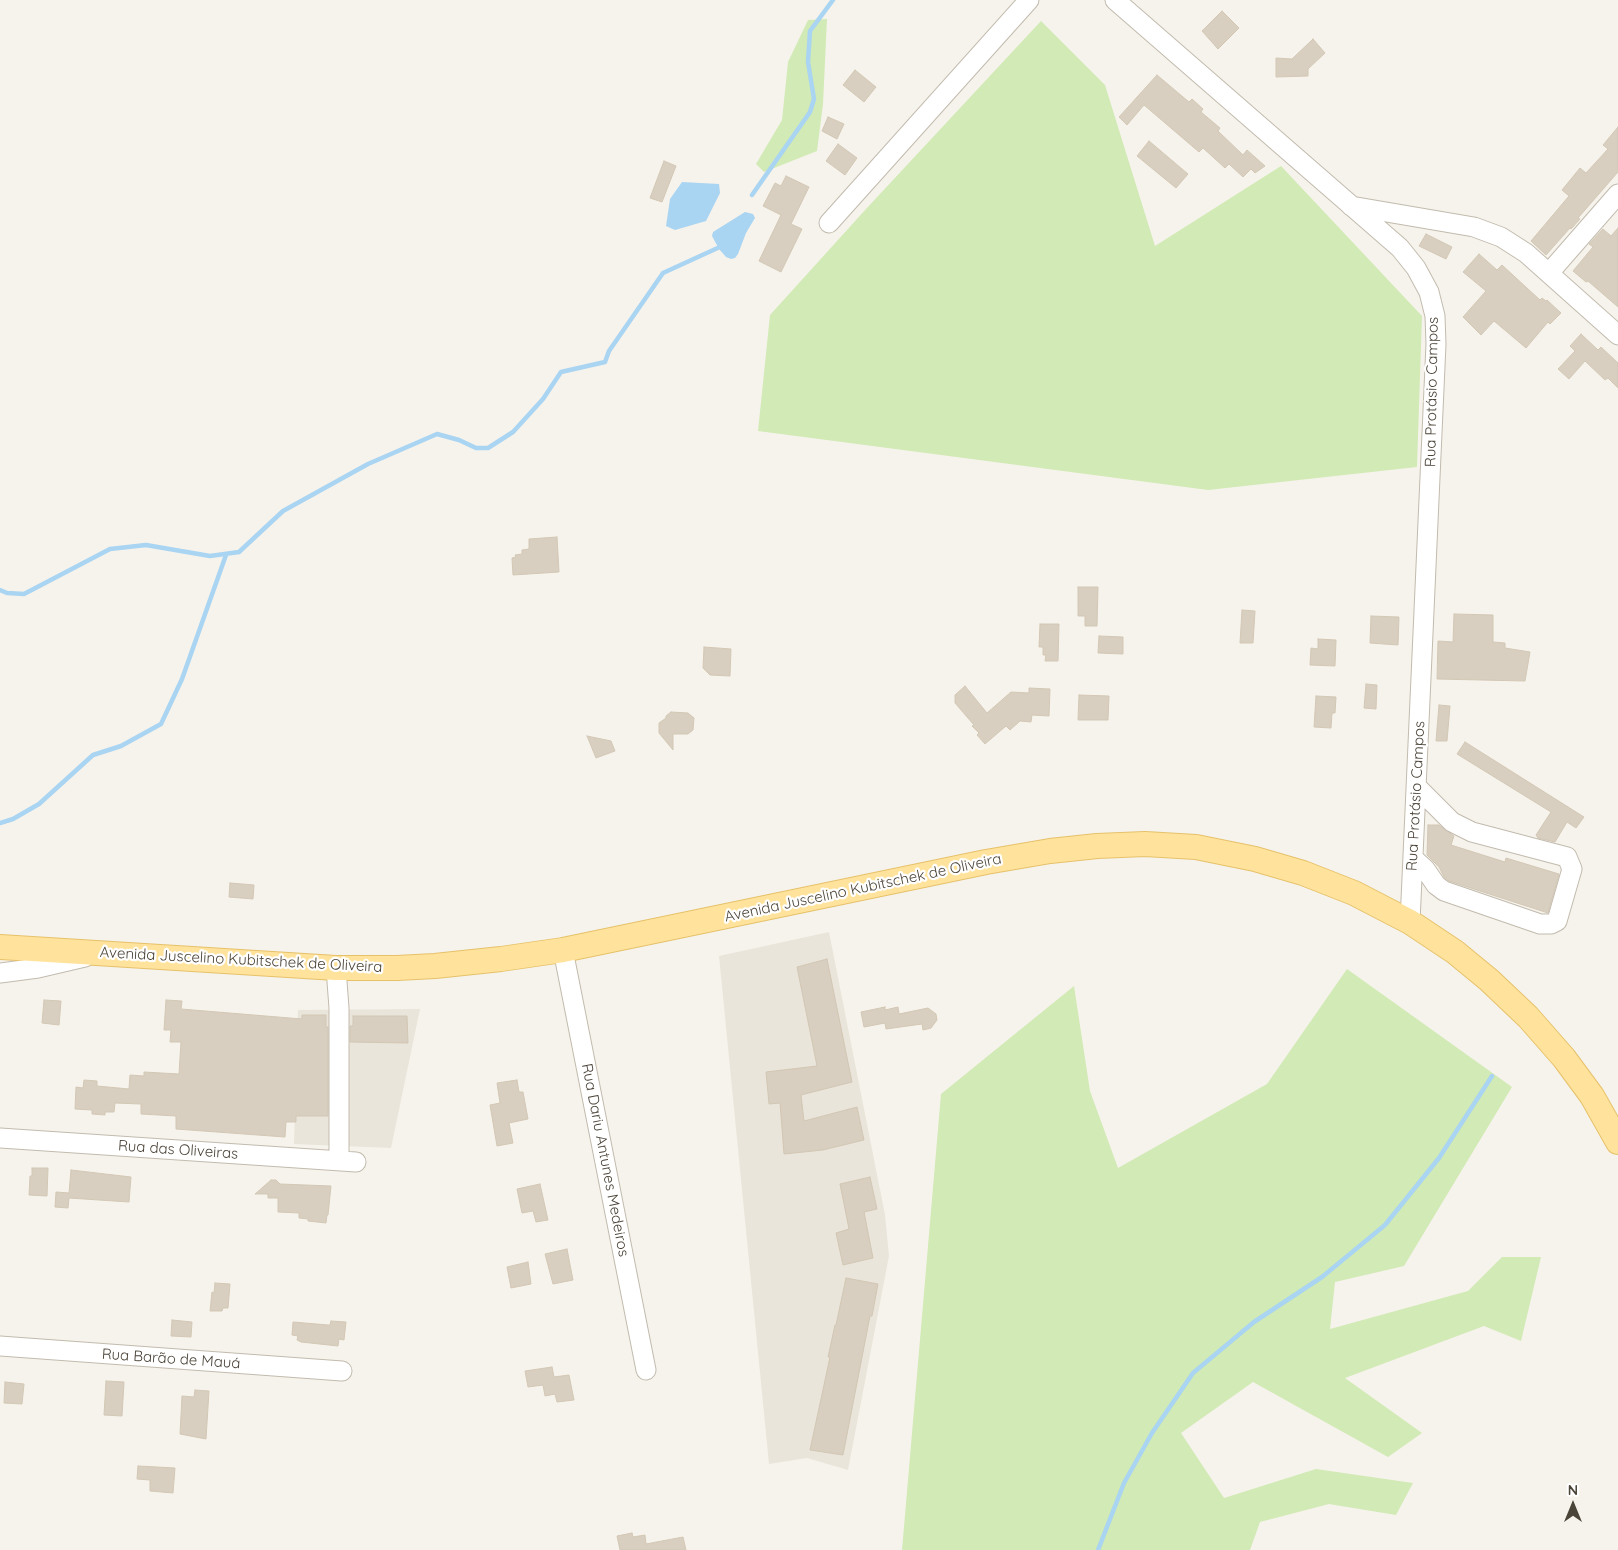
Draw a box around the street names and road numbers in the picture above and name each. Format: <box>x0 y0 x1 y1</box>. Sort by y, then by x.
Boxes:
street label: Rua Protásio Campos <box>1422 317 1442 467</box>
street label: Rua Protásio Campos <box>1403 720 1429 872</box>
street label: Avenida Juscelino Kubitschek de Oliveira <box>723 850 1003 926</box>
street label: Avenida Juscelino Kubitschek de Oliveira <box>99 944 383 976</box>
street label: Rua Dariu Antunes Medeiros <box>577 1062 633 1258</box>
street label: Rua das Oliveiras <box>117 1137 239 1163</box>
street label: Rua Barão de Mauá <box>101 1345 241 1373</box>

